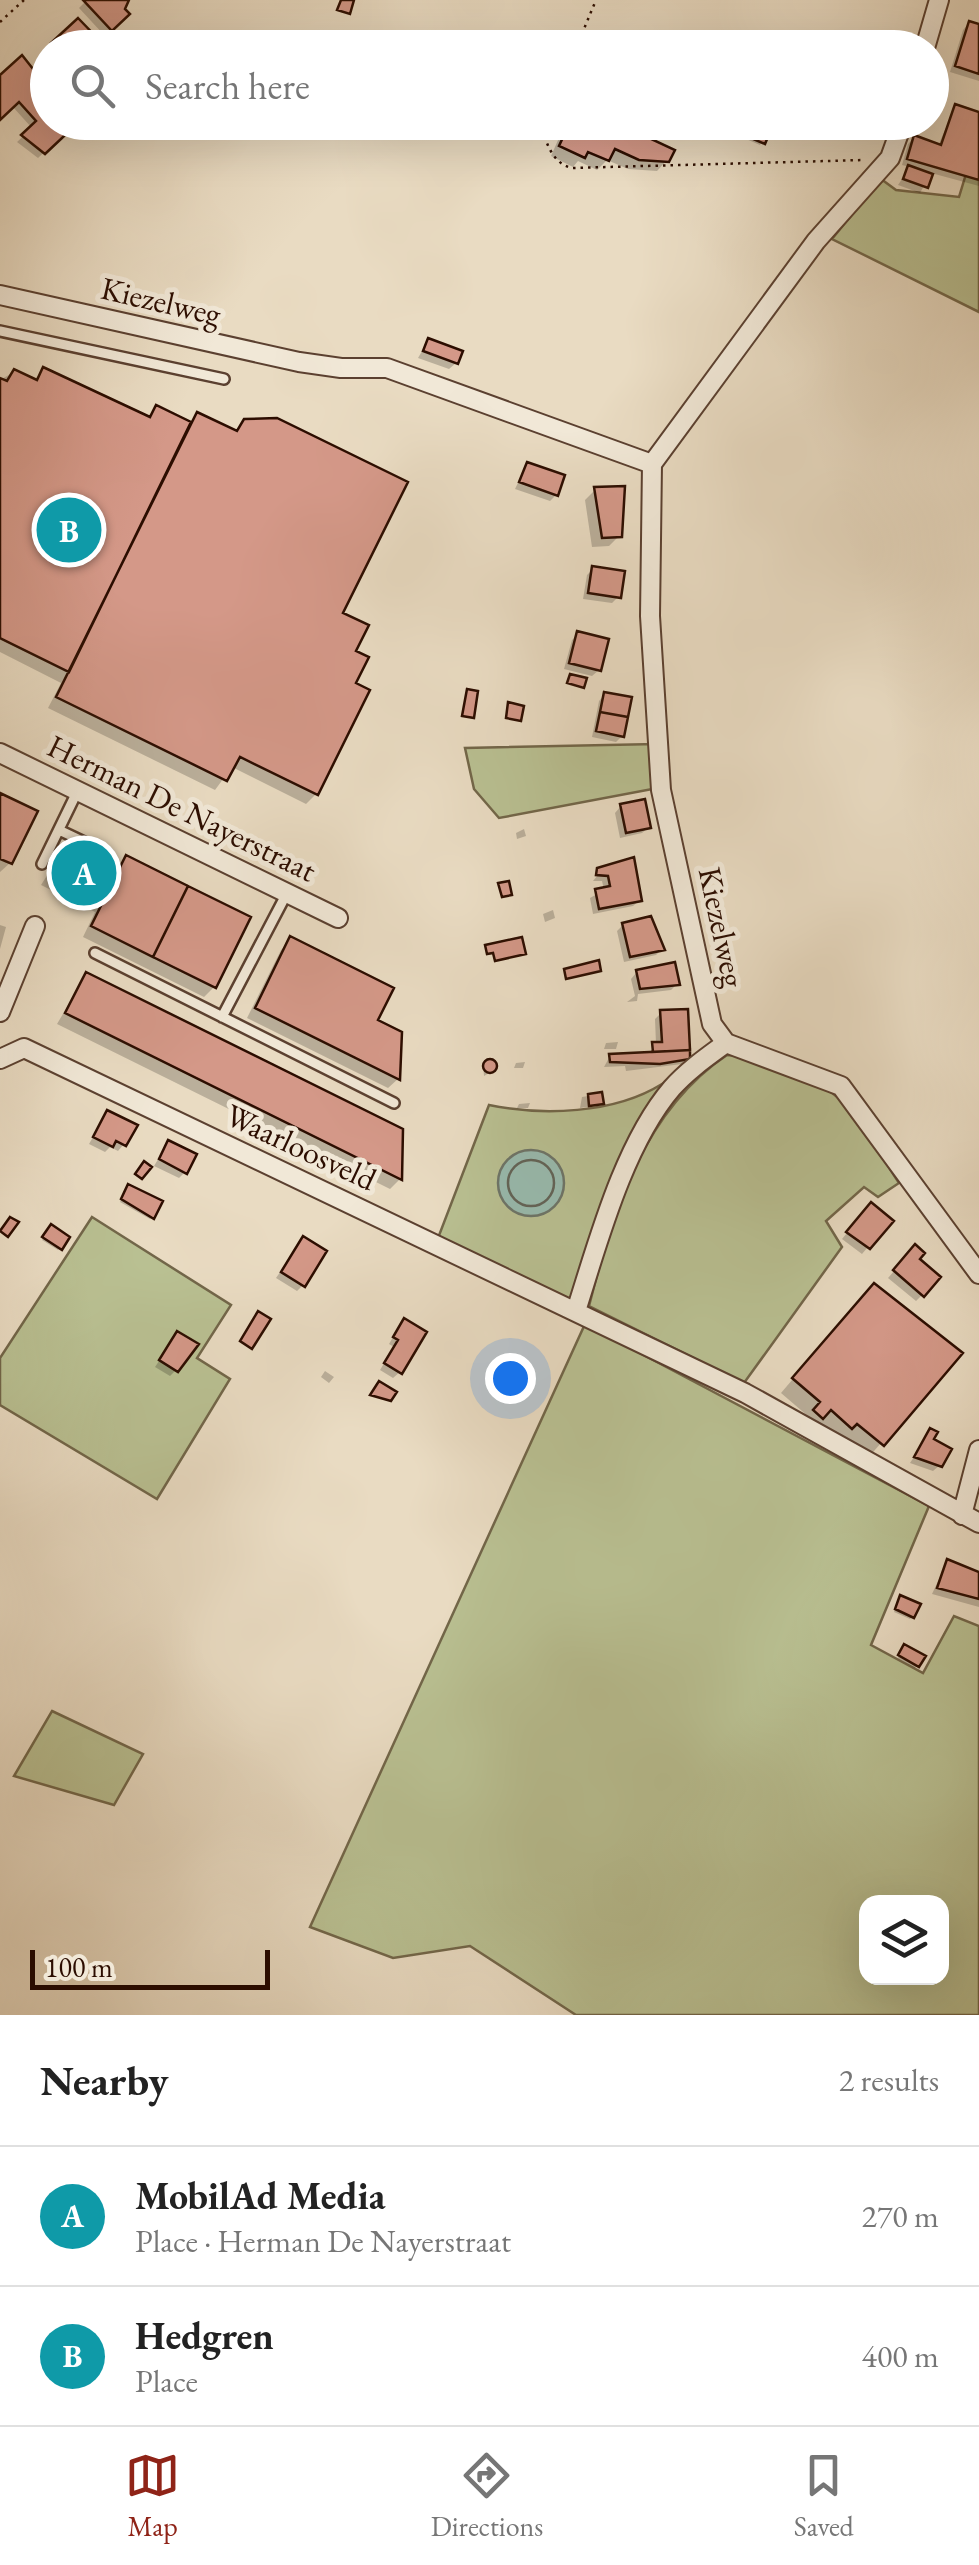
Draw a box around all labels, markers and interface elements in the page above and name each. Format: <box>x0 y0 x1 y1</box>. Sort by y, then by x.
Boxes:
search box <box>30 30 949 140</box>
icon: search <box>65 58 120 113</box>
text: Search here <box>145 61 310 110</box>
street label: Kiezelweg <box>97 267 226 335</box>
pin: B <box>36 492 102 568</box>
street label: Herman De Nayerstraat <box>41 725 323 891</box>
pin: A <box>52 836 116 910</box>
street label: Kiezelweg <box>689 863 755 992</box>
street label: Waarloosveld <box>219 1094 384 1201</box>
your location <box>485 1353 536 1404</box>
map controls <box>859 1895 949 1985</box>
button: layers <box>859 1895 949 1985</box>
scale bar <box>30 1945 270 1990</box>
text: 100 m <box>45 1949 113 1985</box>
text: Nearby <box>40 2053 169 2108</box>
text: 2 results <box>839 2059 939 2101</box>
text: MobilAd Media <box>135 2171 385 2220</box>
text: A <box>61 2195 84 2237</box>
text: 270 m <box>862 2195 939 2237</box>
text: Place · Herman De Nayerstraat <box>135 2220 511 2262</box>
text: Hedgren <box>135 2311 274 2360</box>
text: B <box>62 2335 83 2377</box>
text: 400 m <box>862 2335 939 2377</box>
text: Place <box>135 2360 198 2402</box>
tab: Map <box>125 2448 180 2544</box>
tab: Directions <box>431 2448 543 2544</box>
tab: Saved <box>794 2448 854 2544</box>

